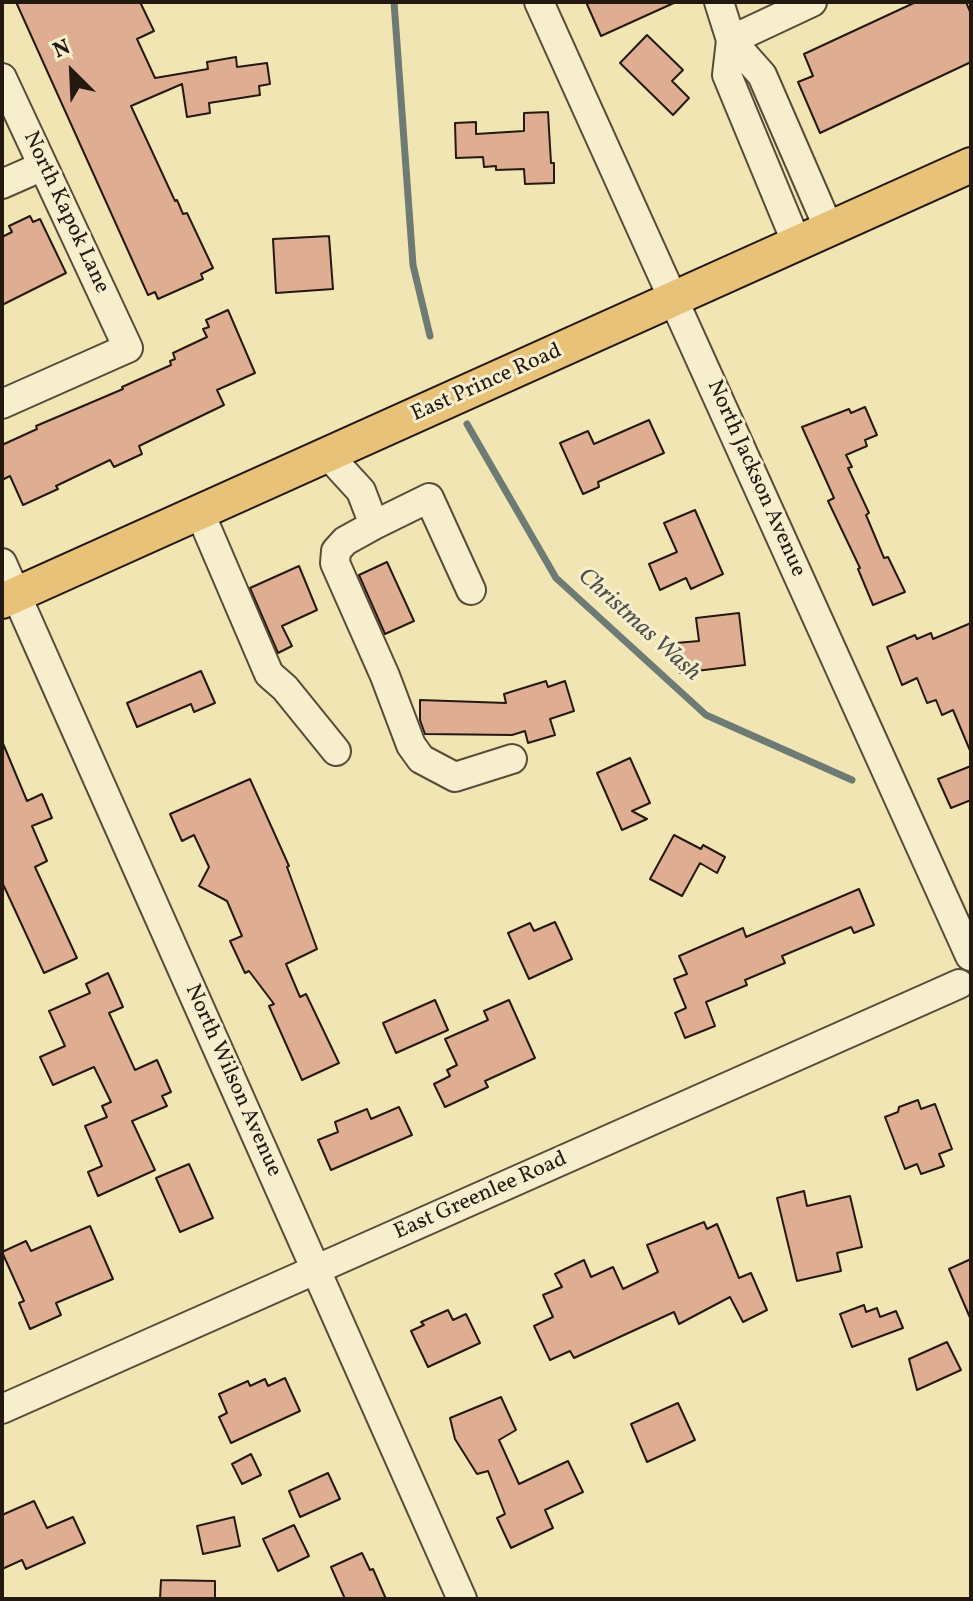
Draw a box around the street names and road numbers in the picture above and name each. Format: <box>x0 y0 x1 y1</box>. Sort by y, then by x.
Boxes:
street label: North Kapok Lane <box>16 128 114 298</box>
street label: East Prince Road <box>408 339 566 429</box>
street label: North Jackson Avenue <box>700 377 810 581</box>
street label: North Wilson Avenue <box>178 981 286 1181</box>
street label: East Greenlee Road <box>390 1147 572 1247</box>

